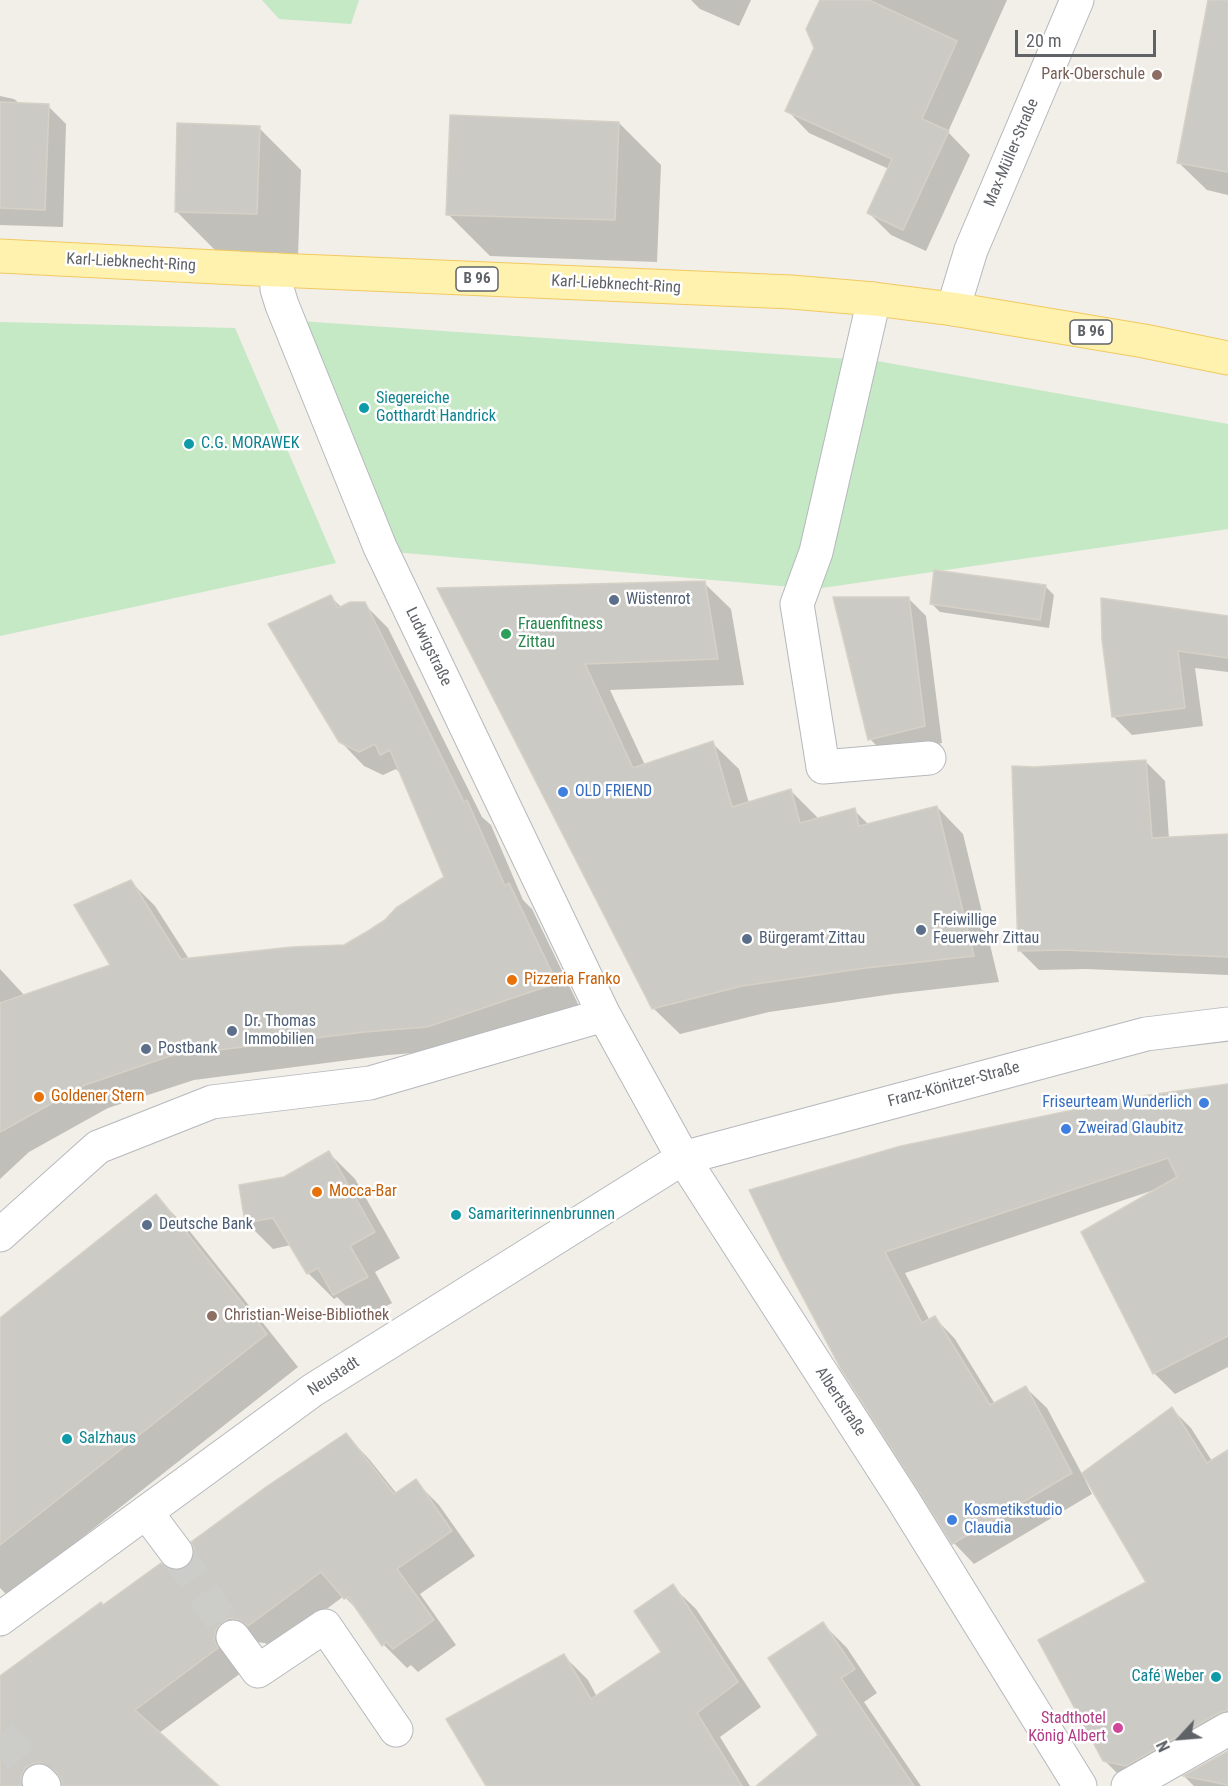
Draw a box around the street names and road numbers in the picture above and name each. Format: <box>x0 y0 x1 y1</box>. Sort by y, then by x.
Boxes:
street label: Max-Müller-Straße <box>981 96 1043 210</box>
street label: Karl-Liebknecht-Ring <box>66 250 196 276</box>
road number: B 96 <box>456 267 498 291</box>
street label: Karl-Liebknecht-Ring <box>551 272 681 298</box>
road number: B 96 <box>1070 320 1112 344</box>
street label: Ludwigstraße <box>401 605 455 689</box>
street label: Franz-Könitzer-Straße <box>886 1058 1022 1112</box>
street label: Neustadt <box>305 1353 363 1401</box>
street label: Albertstraße <box>811 1364 869 1440</box>

